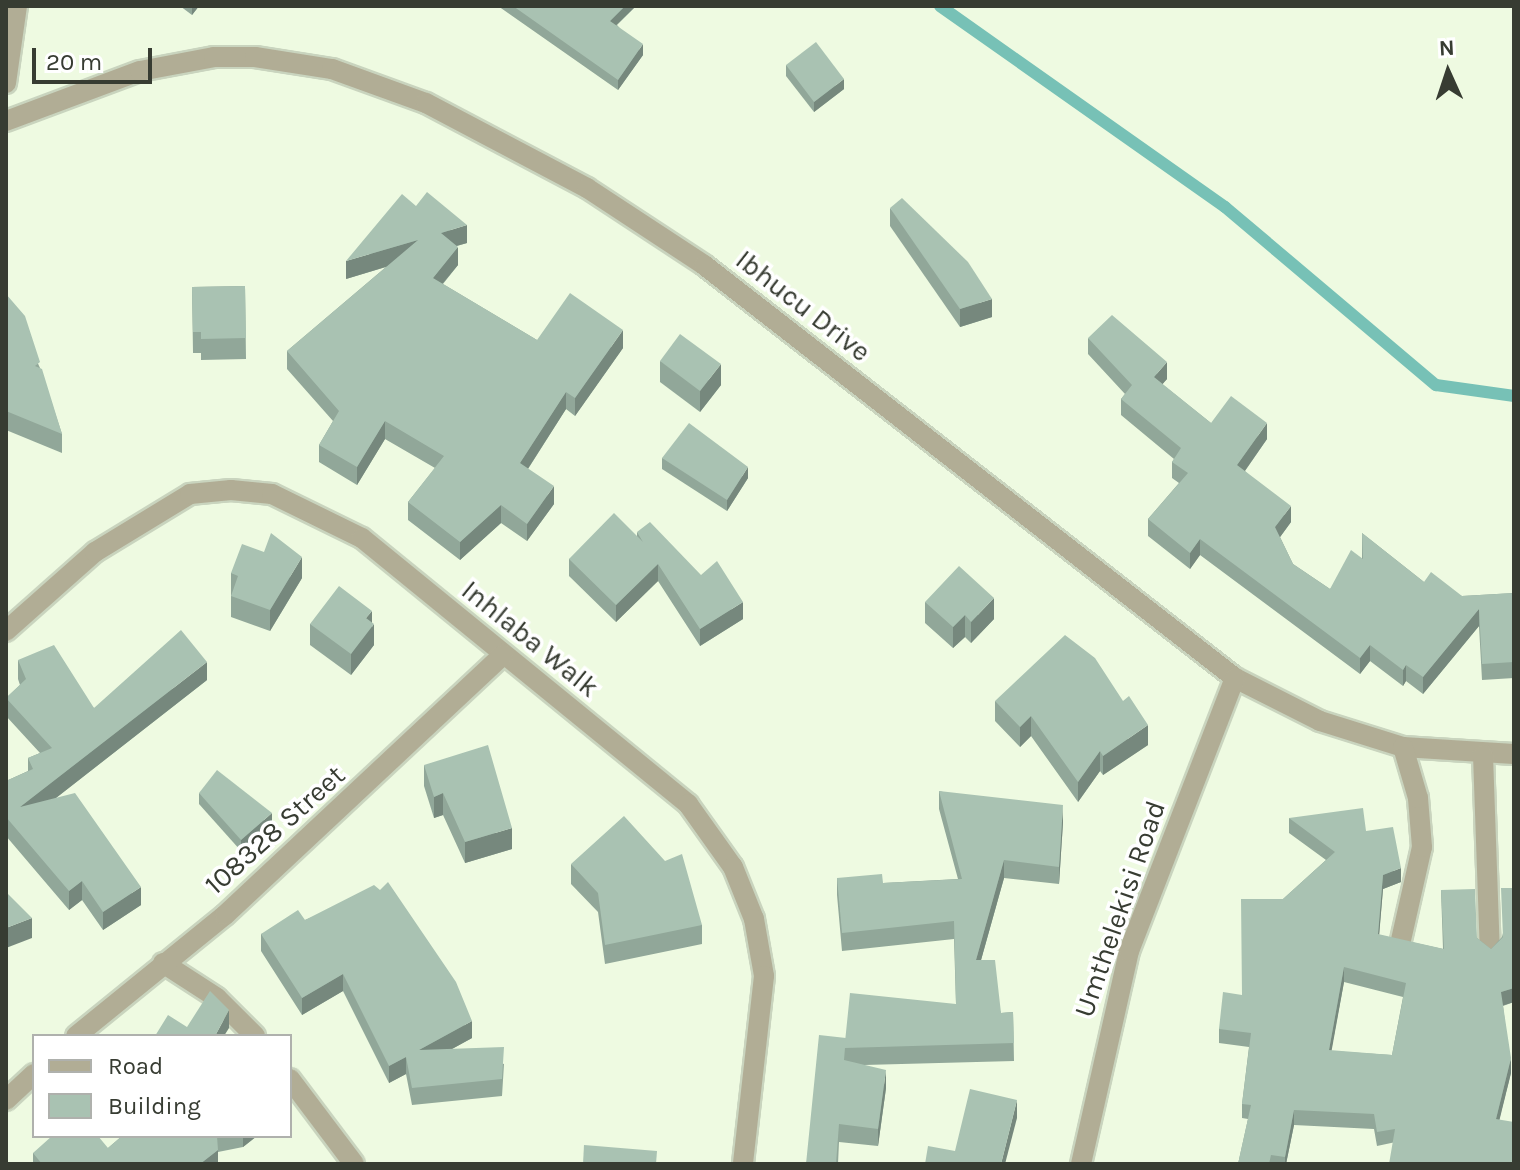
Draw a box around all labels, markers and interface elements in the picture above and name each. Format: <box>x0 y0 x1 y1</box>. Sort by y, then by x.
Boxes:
scale bar <box>36 32 156 82</box>
north arrow <box>1408 32 1488 112</box>
text: N <box>1438 35 1455 61</box>
text: 20 m <box>46 48 102 76</box>
street label: Ibhucu Drive <box>729 243 877 369</box>
street label: Inhlaba Walk <box>455 573 605 705</box>
street label: 108328 Street <box>198 758 352 902</box>
street label: Umthelekisi Road <box>1067 796 1173 1022</box>
legend <box>32 1034 292 1138</box>
text: Road <box>108 1052 163 1080</box>
text: Building <box>108 1092 201 1120</box>

